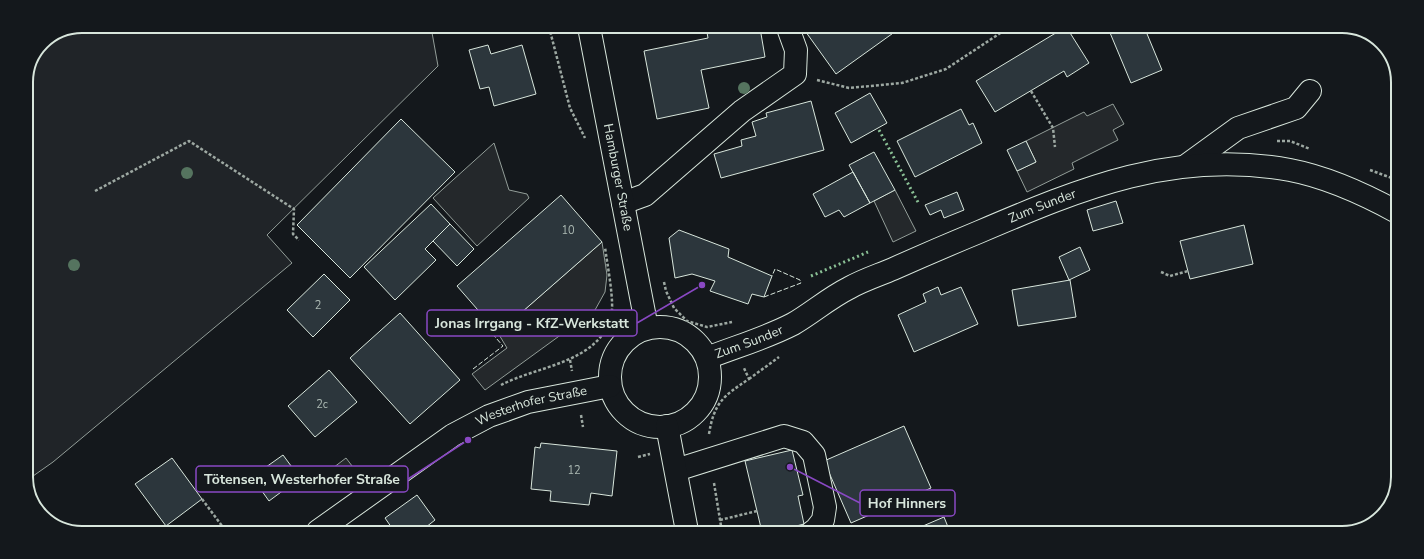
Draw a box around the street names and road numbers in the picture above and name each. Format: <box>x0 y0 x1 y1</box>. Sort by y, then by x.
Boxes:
street label: Hamburger Straße <box>599 122 637 232</box>
street label: Zum Sunder <box>1006 185 1079 228</box>
street label: Zum Sunder <box>713 321 786 363</box>
street label: Westerhofer Straße <box>472 382 589 431</box>

